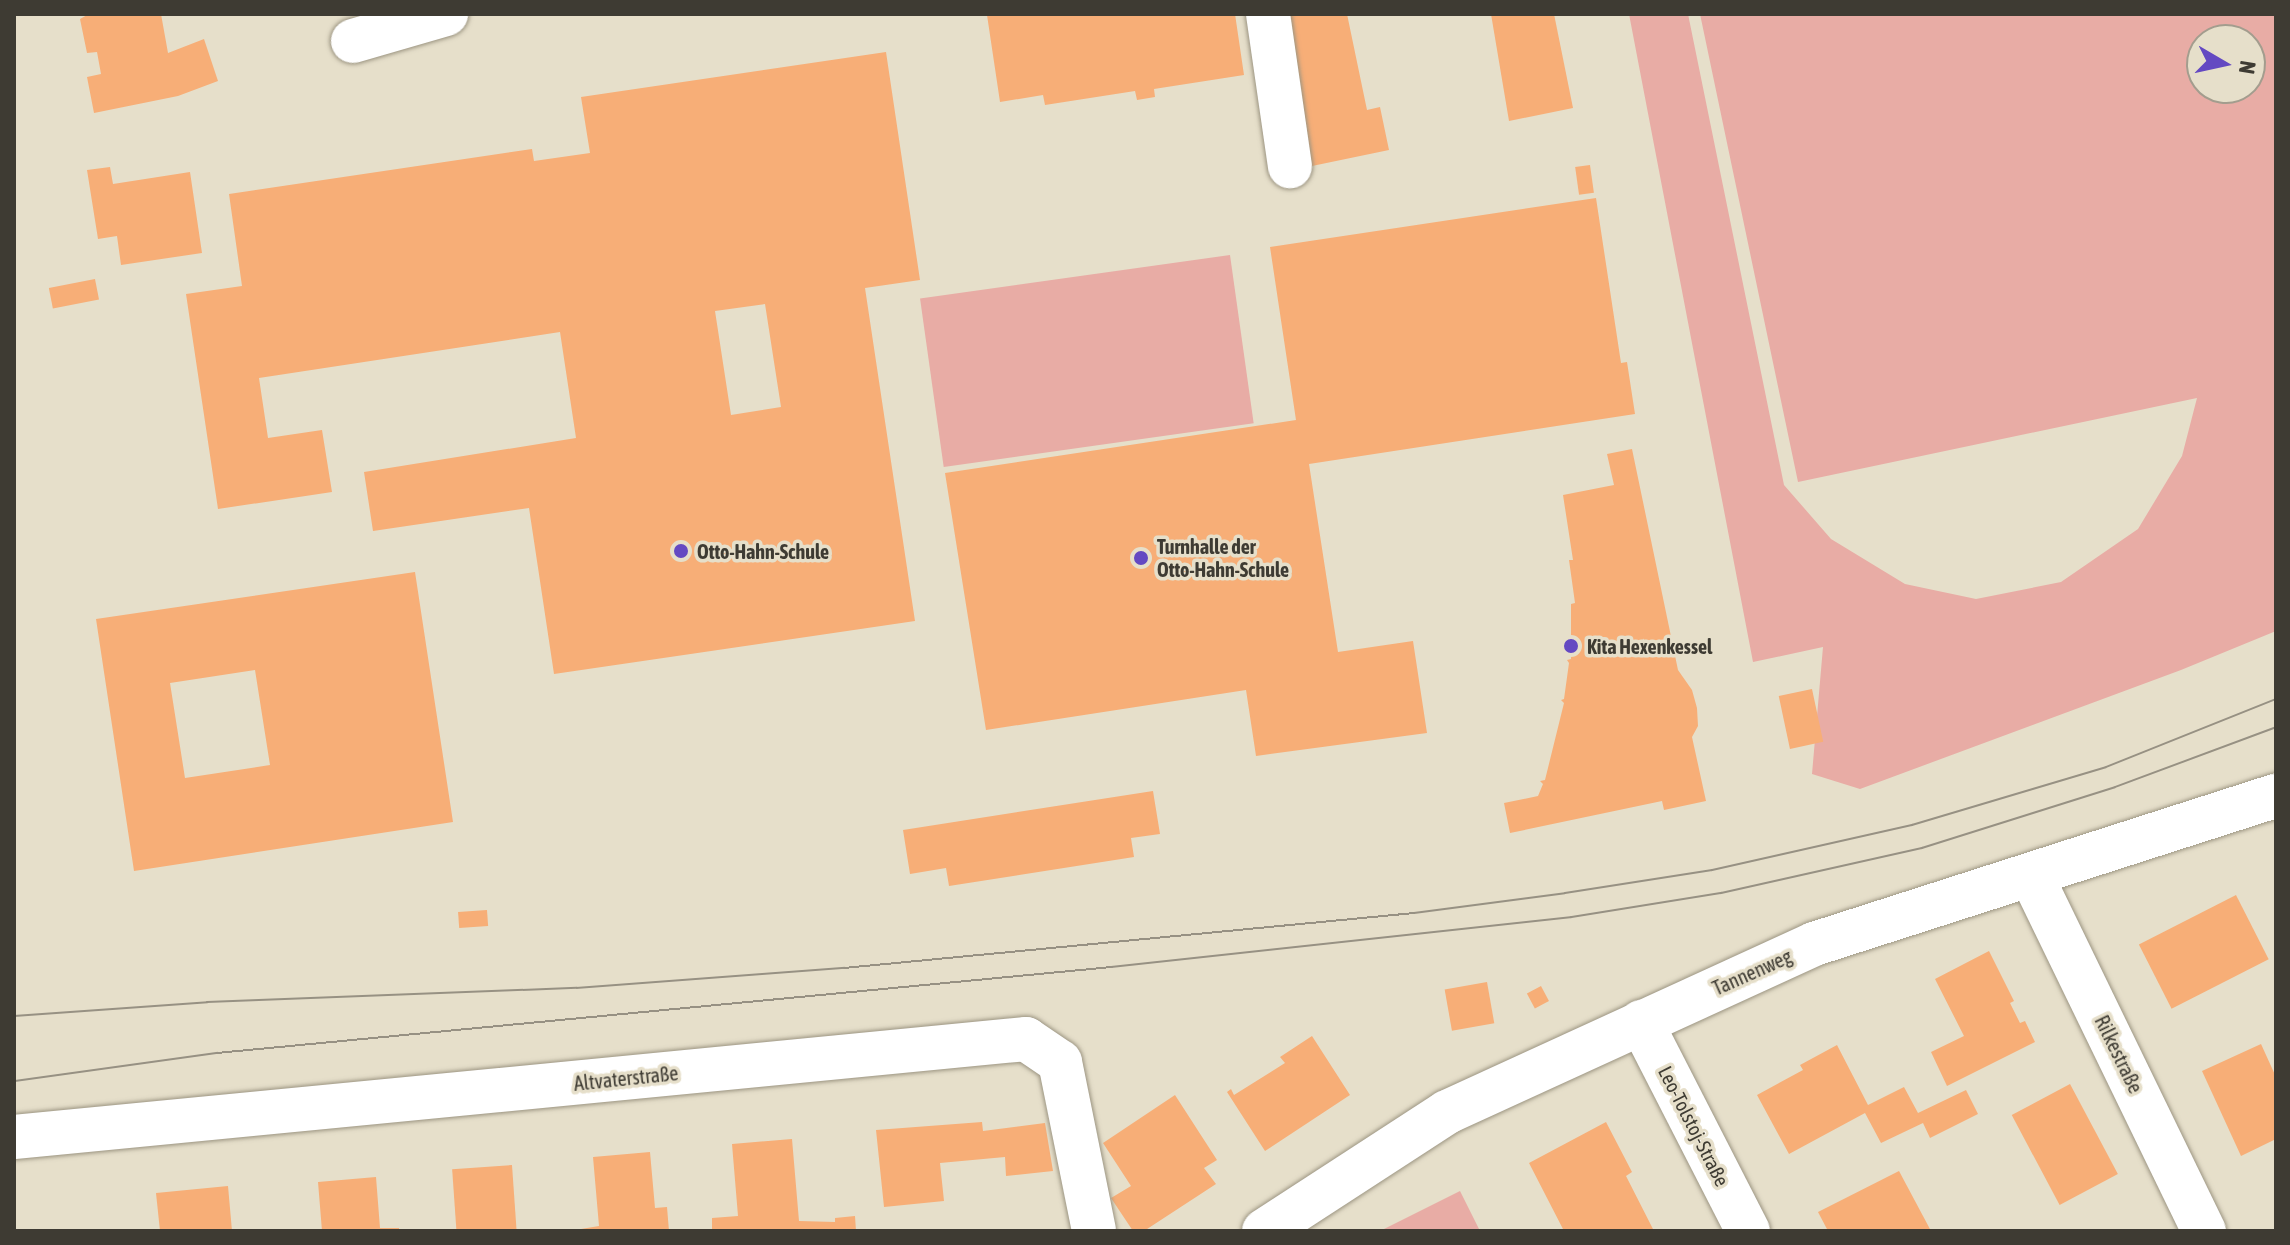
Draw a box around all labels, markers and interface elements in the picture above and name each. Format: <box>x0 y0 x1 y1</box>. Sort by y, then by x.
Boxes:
north arrow <box>2186 24 2266 104</box>
text: N <box>2234 59 2262 76</box>
place label: Turnhalle der Otto-Hahn-Schule <box>1157 534 1289 581</box>
place label: Otto-Hahn-Schule <box>697 539 829 563</box>
marker: Otto-Hahn-Schule <box>672 542 690 560</box>
marker: Turnhalle der Otto-Hahn-Schule <box>1132 549 1150 567</box>
place label: Kita Hexenkessel <box>1587 634 1712 658</box>
marker: Kita Hexenkessel <box>1562 637 1580 655</box>
street label: Tannenweg <box>1709 944 1795 1000</box>
street label: Rilkestraße <box>2090 1011 2148 1097</box>
street label: Altvaterstraße <box>573 1061 679 1095</box>
street label: Leo-Tolstoj-Straße <box>1653 1062 1735 1190</box>

